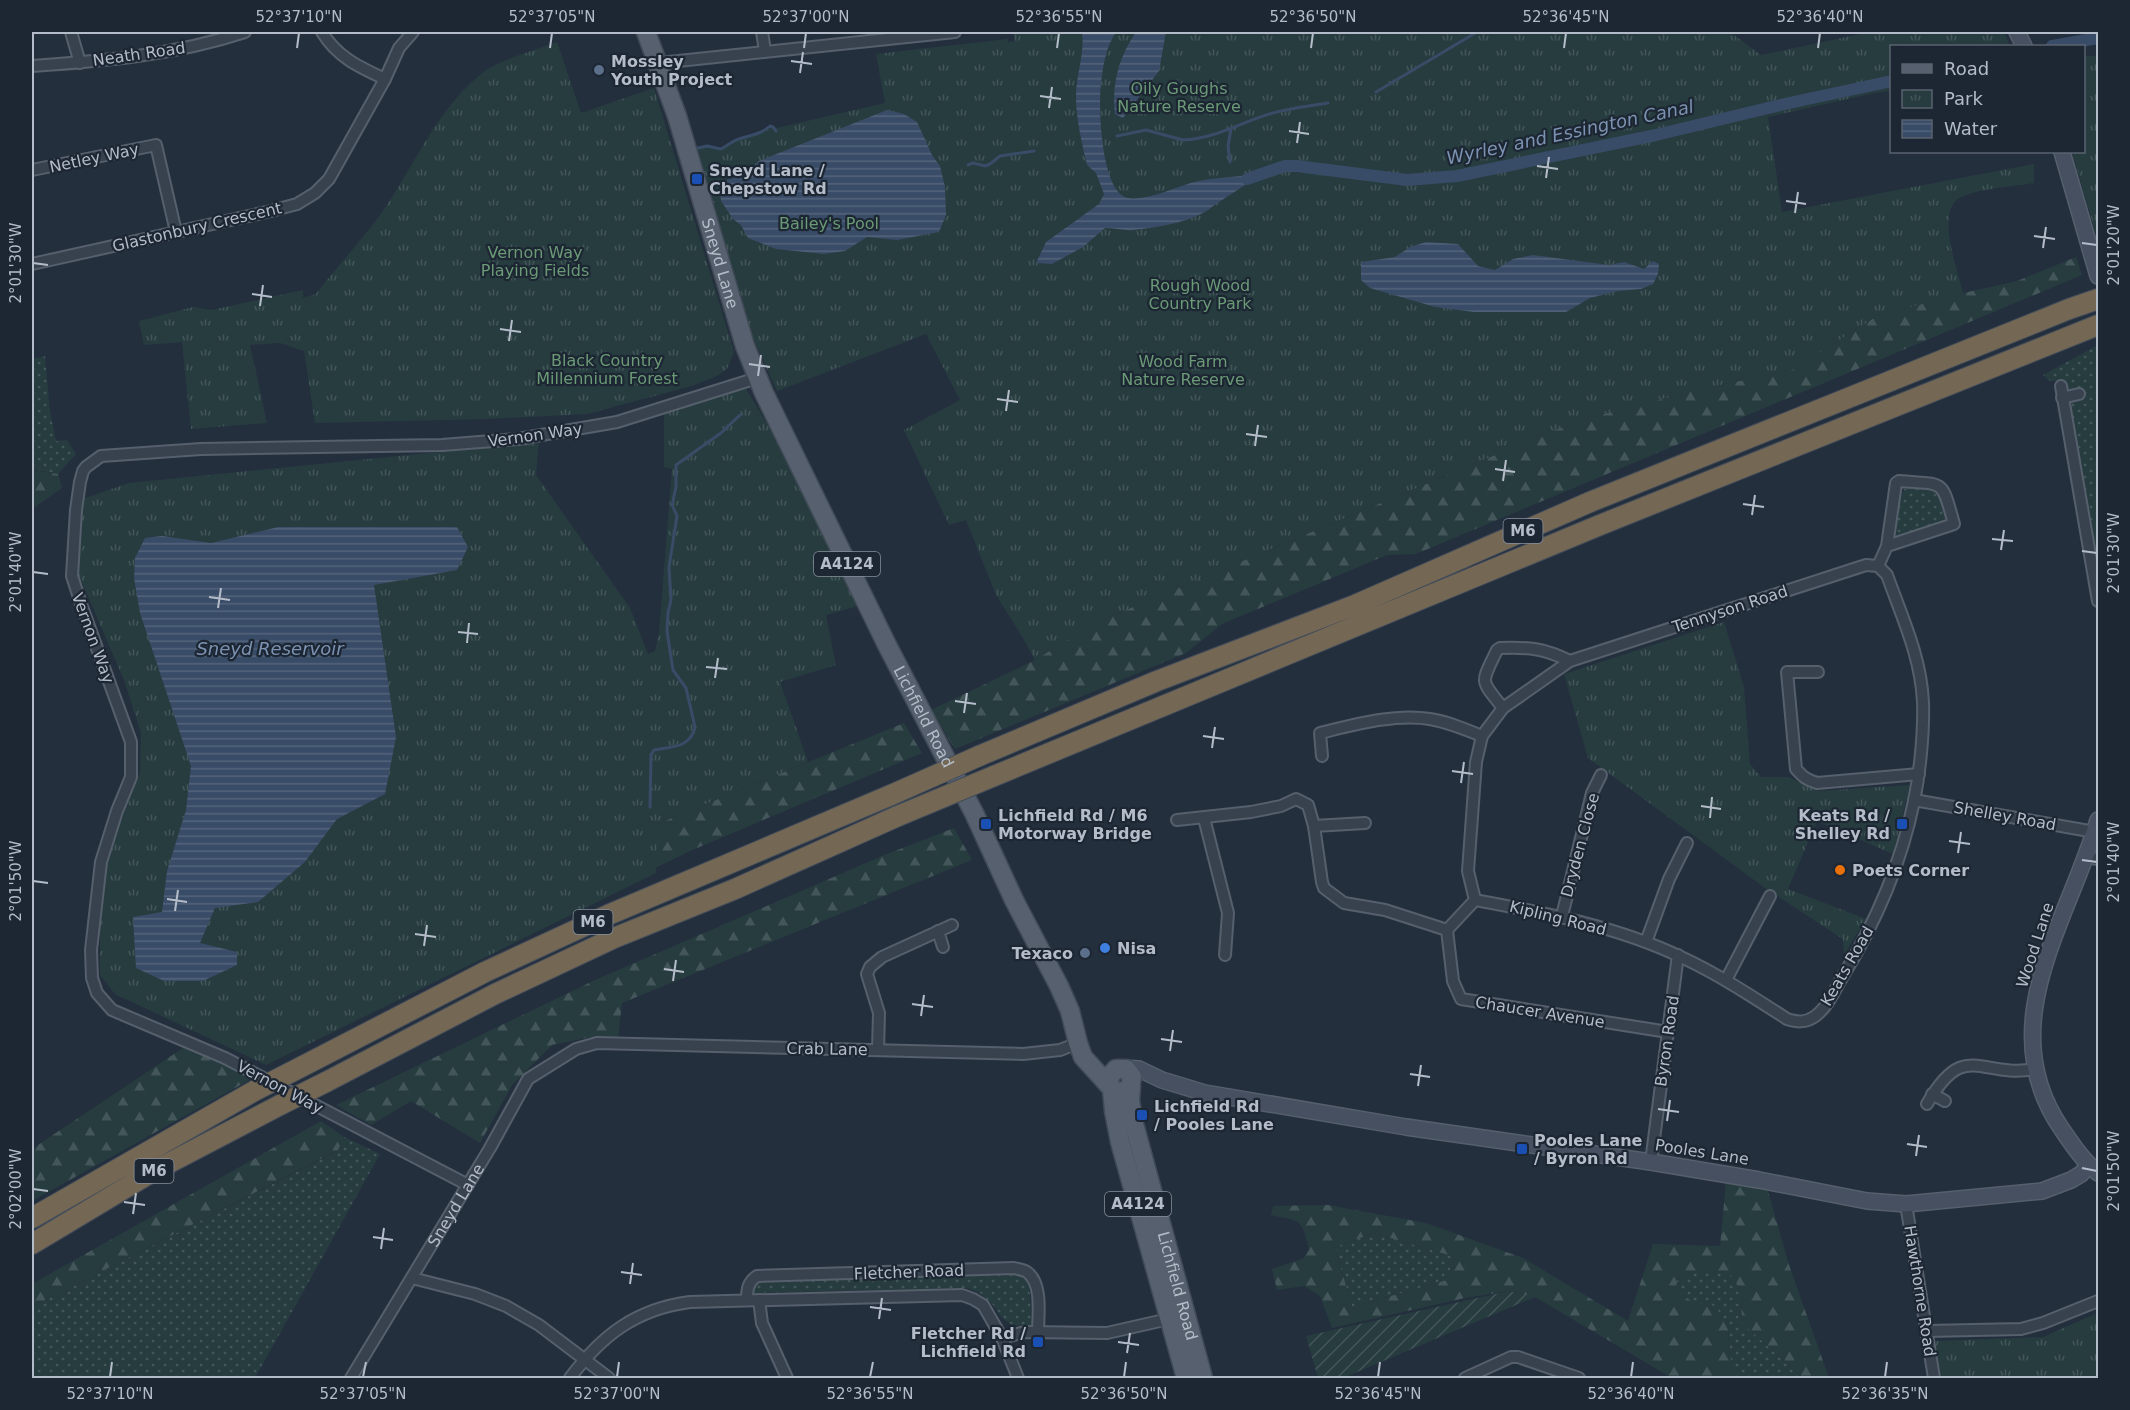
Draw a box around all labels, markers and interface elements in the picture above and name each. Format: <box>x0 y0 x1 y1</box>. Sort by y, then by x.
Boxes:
text: 52°37'10"N <box>255 8 343 26</box>
text: 52°37'05"N <box>508 8 596 26</box>
text: 52°37'00"N <box>762 8 850 26</box>
text: 52°36'55"N <box>1015 8 1103 26</box>
text: 52°36'50"N <box>1269 8 1357 26</box>
text: 52°36'45"N <box>1522 8 1610 26</box>
text: 52°36'40"N <box>1776 8 1864 26</box>
street label: Neath Road <box>91 38 187 70</box>
legend <box>1890 45 2085 153</box>
place label: Mossley Youth Project <box>610 52 733 89</box>
text: Road <box>1944 58 1989 79</box>
marker: Mossley Youth Project <box>592 63 606 77</box>
park label: Oily Goughs Nature Reserve <box>1117 79 1241 116</box>
text: Park <box>1944 88 1983 109</box>
water label: Wyrley and Essington Canal <box>1445 96 1695 168</box>
text: Water <box>1944 118 1998 139</box>
street label: Netley Way <box>48 139 140 177</box>
place label: Sneyd Lane / Chepstow Rd <box>709 161 827 198</box>
marker: Sneyd Lane / Chepstow Rd <box>690 172 704 186</box>
street label: Glastonbury Crescent <box>110 198 284 256</box>
text: 2°01'20"W <box>2105 204 2123 286</box>
park label: Bailey's Pool <box>779 214 879 233</box>
street label: Sneyd Lane <box>698 216 743 311</box>
text: 2°01'30"W <box>7 222 25 304</box>
park label: Vernon Way Playing Fields <box>481 243 589 280</box>
park label: Rough Wood Country Park <box>1148 276 1252 313</box>
park label: Black Country Millennium Forest <box>536 351 678 388</box>
park label: Wood Farm Nature Reserve <box>1121 352 1245 389</box>
street label: Vernon Way <box>487 419 583 451</box>
text: 2°01'30"W <box>2105 512 2123 594</box>
road number: M6 <box>1504 519 1543 543</box>
text: 2°01'40"W <box>7 531 25 613</box>
road number: A4124 <box>814 552 880 576</box>
street label: Tennyson Road <box>1669 581 1790 637</box>
street label: Vernon Way <box>68 590 118 686</box>
water label: Sneyd Reservoir <box>196 638 345 659</box>
street label: Lichfield Road <box>890 662 958 771</box>
street label: Dryden Close <box>1557 791 1603 899</box>
street label: Shelley Road <box>1952 798 2058 834</box>
place label: Lichfield Rd / M6 Motorway Bridge <box>998 806 1152 843</box>
place label: Keats Rd / Shelley Rd <box>1795 806 1890 843</box>
marker: Lichfield Rd / M6 Motorway Bridge <box>979 817 993 831</box>
marker: Keats Rd / Shelley Rd <box>1895 817 1909 831</box>
text: 2°01'40"W <box>2105 821 2123 903</box>
text: 2°01'50"W <box>7 840 25 922</box>
place label: Poets Corner <box>1852 861 1969 880</box>
marker: Poets Corner <box>1833 863 1847 877</box>
street label: Kipling Road <box>1507 897 1609 939</box>
street label: Wood Lane <box>2012 900 2058 990</box>
road number: M6 <box>574 910 612 934</box>
street label: Keats Road <box>1816 923 1878 1009</box>
place label: Nisa <box>1117 939 1156 958</box>
marker: Nisa <box>1098 941 1112 955</box>
place label: Texaco <box>1012 944 1073 963</box>
marker: Texaco <box>1078 946 1092 960</box>
street label: Chaucer Avenue <box>1474 992 1606 1032</box>
street label: Byron Road <box>1651 994 1683 1088</box>
street label: Crab Lane <box>786 1039 868 1059</box>
street label: Vernon Way <box>234 1056 326 1118</box>
place label: Lichfield Rd / Pooles Lane <box>1154 1097 1274 1134</box>
marker: Lichfield Rd / Pooles Lane <box>1135 1108 1149 1122</box>
text: 2°01'50"W <box>2105 1130 2123 1212</box>
place label: Pooles Lane / Byron Rd <box>1534 1131 1643 1168</box>
street label: Pooles Lane <box>1654 1135 1750 1169</box>
marker: Pooles Lane / Byron Rd <box>1515 1142 1529 1156</box>
text: 2°02'00"W <box>7 1148 25 1230</box>
road number: M6 <box>134 1159 174 1183</box>
street label: Sneyd Lane <box>423 1160 488 1250</box>
road number: A4124 <box>1105 1192 1171 1216</box>
street label: Hawthorne Road <box>1900 1224 1940 1358</box>
street label: Lichfield Road <box>1154 1229 1202 1342</box>
street label: Fletcher Road <box>854 1261 964 1283</box>
place label: Fletcher Rd / Lichfield Rd <box>911 1324 1026 1361</box>
marker: Fletcher Rd / Lichfield Rd <box>1031 1335 1045 1349</box>
text: 52°37'10"N <box>66 1385 154 1403</box>
text: 52°37'05"N <box>319 1385 407 1403</box>
text: 52°37'00"N <box>573 1385 661 1403</box>
text: 52°36'55"N <box>826 1385 914 1403</box>
text: 52°36'50"N <box>1080 1385 1168 1403</box>
text: 52°36'45"N <box>1334 1385 1422 1403</box>
text: 52°36'40"N <box>1587 1385 1675 1403</box>
text: 52°36'35"N <box>1841 1385 1929 1403</box>

